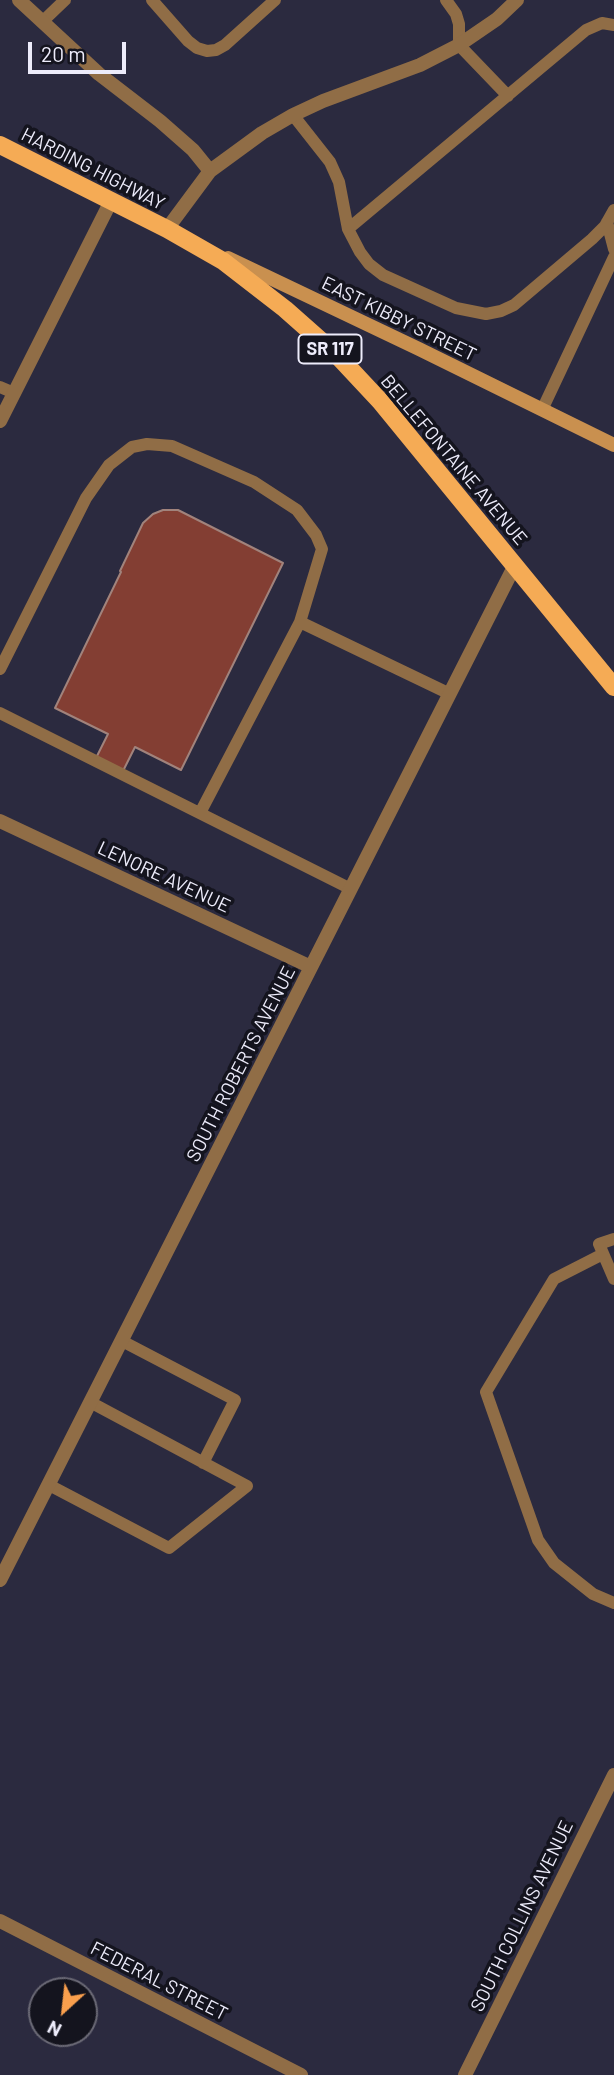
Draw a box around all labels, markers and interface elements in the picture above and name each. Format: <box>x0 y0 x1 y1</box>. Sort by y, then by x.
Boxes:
scale bar <box>32 28 130 72</box>
text: 20 m <box>41 41 86 66</box>
street label: HARDING HIGHWAY <box>17 123 169 215</box>
street label: EAST KIBBY STREET <box>318 272 480 366</box>
road number: SR 117 <box>298 334 362 363</box>
street label: BELLEFONTAINE AVENUE <box>376 370 532 550</box>
street label: LENORE AVENUE <box>94 836 234 918</box>
street label: SOUTH ROBERTS AVENUE <box>182 963 300 1165</box>
street label: SOUTH COLLINS AVENUE <box>466 1817 578 2015</box>
street label: FEDERAL STREET <box>87 1937 231 2025</box>
north arrow <box>28 1977 98 2047</box>
text: N <box>43 2016 65 2042</box>

